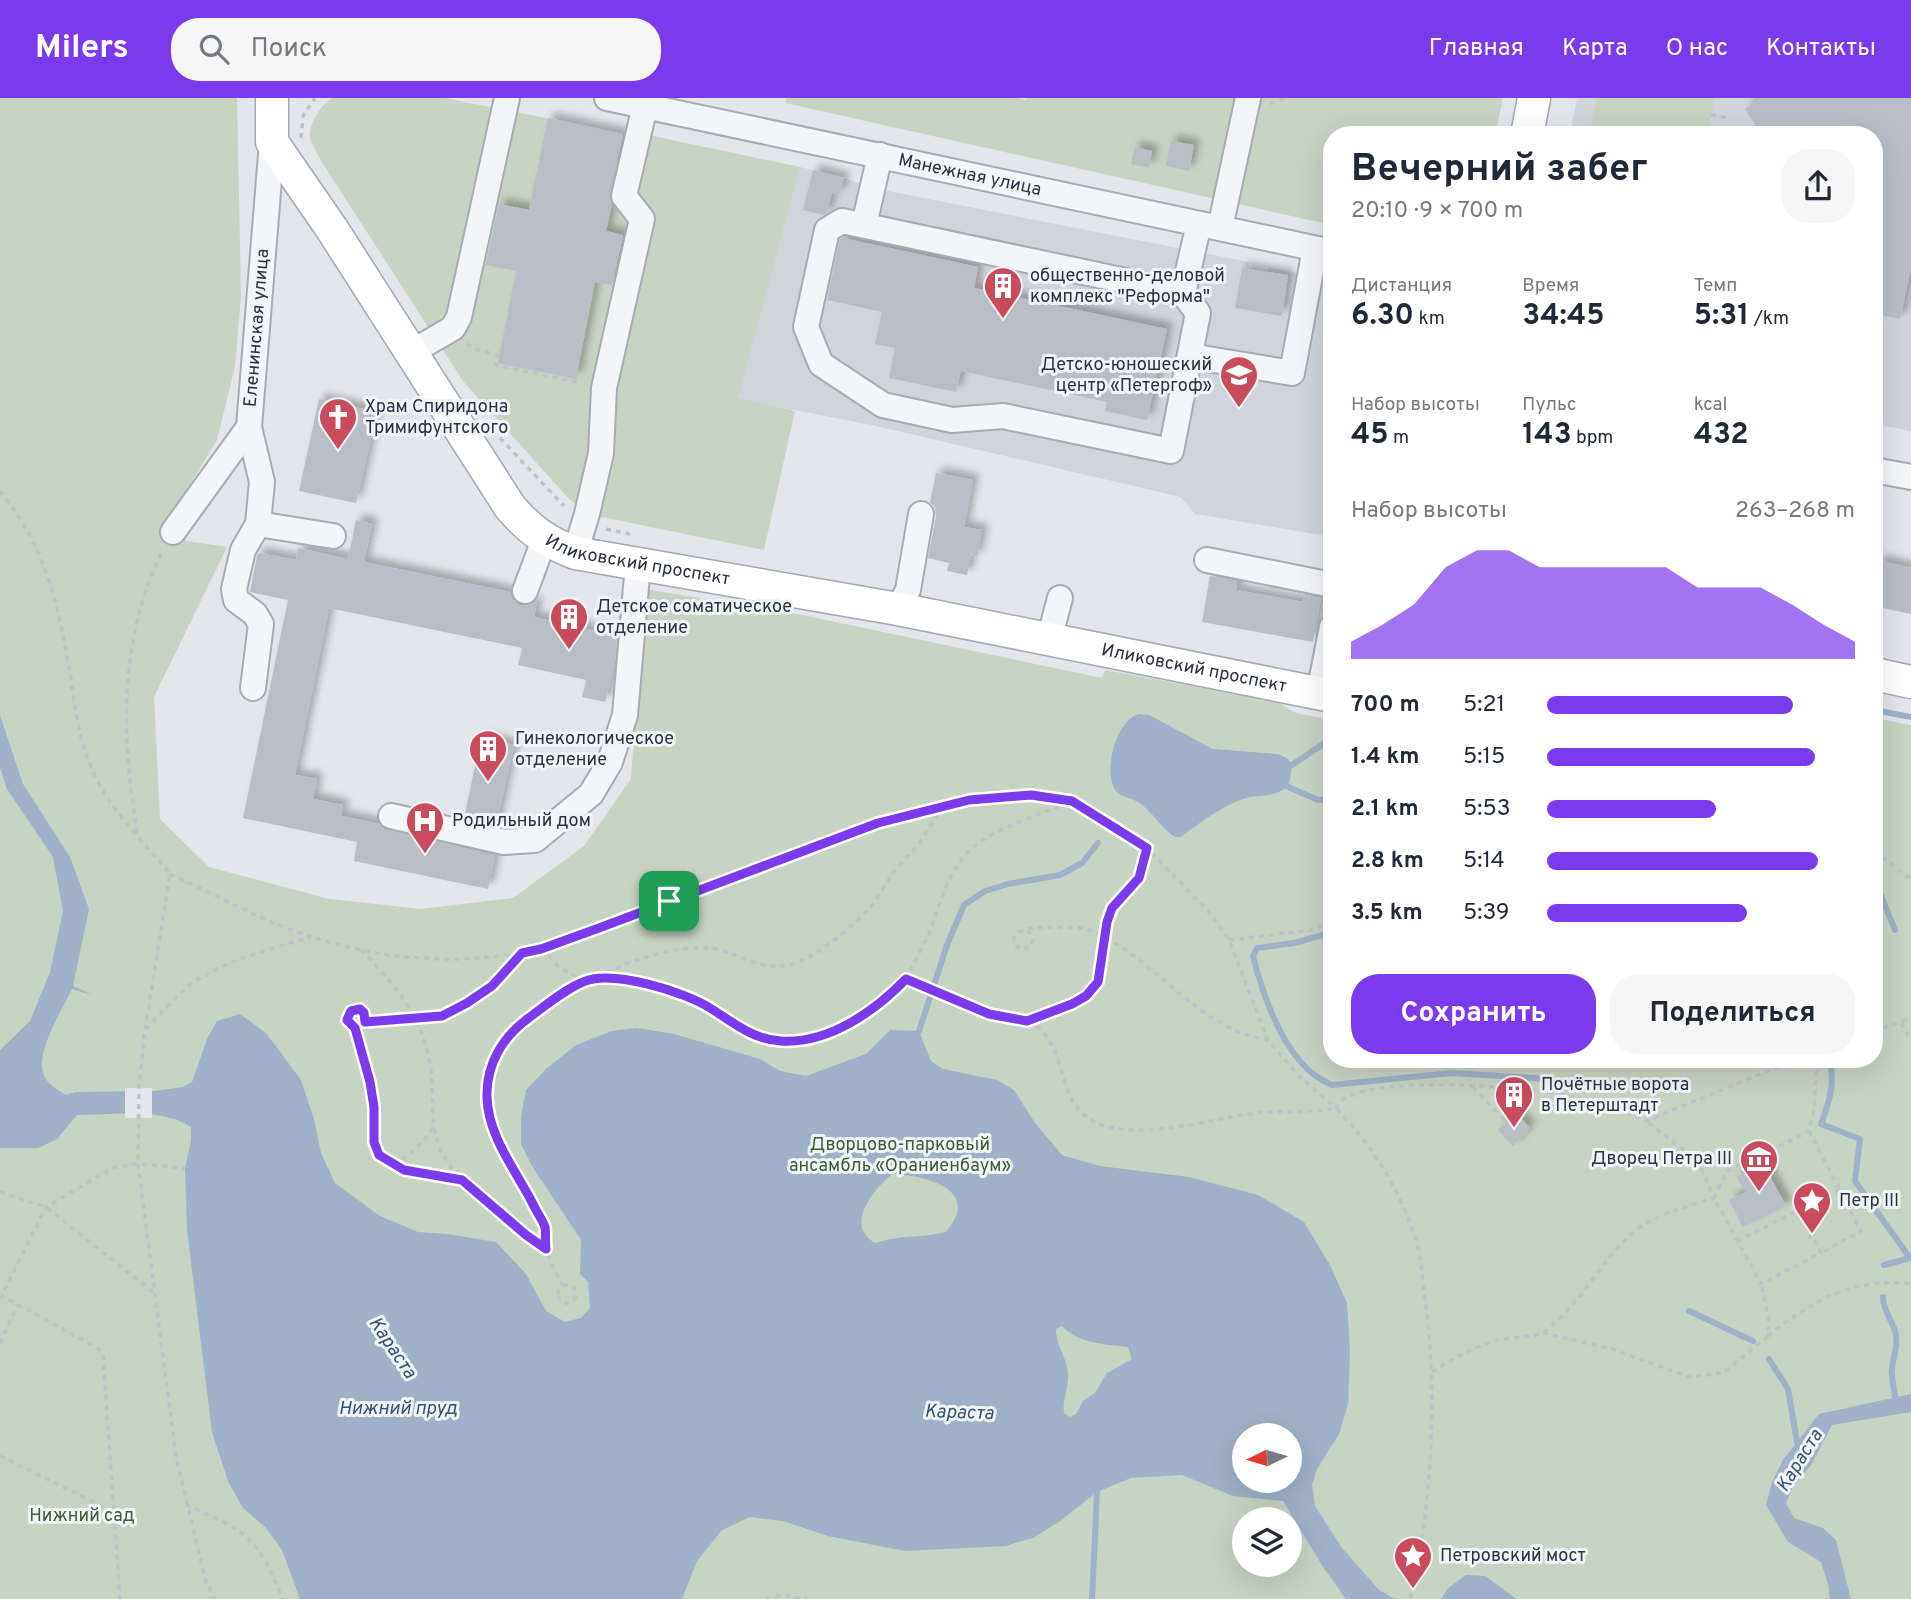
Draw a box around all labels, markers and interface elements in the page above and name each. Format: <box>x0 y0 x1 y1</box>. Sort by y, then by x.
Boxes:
search box <box>171 18 661 81</box>
text: Milers <box>35 28 129 70</box>
icon: search <box>195 30 233 68</box>
text: Поиск <box>251 33 327 66</box>
text: Главная <box>1429 34 1524 64</box>
text: Карта <box>1562 34 1628 64</box>
text: О нас <box>1666 34 1728 64</box>
text: Контакты <box>1766 34 1876 64</box>
text: Вечерний забег <box>1351 146 1648 195</box>
street label: Манежная улица <box>896 149 1044 201</box>
button: share <box>1781 149 1855 223</box>
text: 20:10 · 9 × 700 m <box>1351 197 1523 226</box>
street label: Еленинская улица <box>239 248 275 408</box>
building icon: oбщеcтвенно-деловoй кoмплeкc "Peфoрма" <box>982 265 1024 320</box>
place label: oбщеcтвенно-деловoй кoмплeкc "Peфoрма" <box>1030 265 1225 309</box>
text: Дистанция <box>1351 274 1452 298</box>
text: Время <box>1522 274 1579 298</box>
text: Темп <box>1694 274 1737 298</box>
text: 6.30 <box>1351 298 1414 335</box>
text: 34:45 <box>1522 298 1604 335</box>
text: 5:31 <box>1694 298 1749 335</box>
text: km <box>1414 307 1445 331</box>
text: /km <box>1749 307 1789 331</box>
place label: Детско-юношеский центр «Петергоф» <box>1041 354 1212 398</box>
school or university icon: Детско-юношеский центр «Петергоф» <box>1218 354 1260 409</box>
text: Набор высоты <box>1351 393 1480 417</box>
text: Пульс <box>1522 393 1576 417</box>
text: kcal <box>1694 393 1727 417</box>
church icon: Храм Спиридона Тримифунтского <box>317 396 359 451</box>
place label: Храм Спиридона Тримифунтского <box>365 396 508 440</box>
text: 45 <box>1351 417 1389 454</box>
text: 143 <box>1522 417 1572 454</box>
text: 432 <box>1694 417 1749 454</box>
text: m <box>1389 426 1409 450</box>
text: bpm <box>1572 426 1613 450</box>
text: Набор высоты <box>1351 497 1507 526</box>
text: 263–268 m <box>1735 497 1855 526</box>
street label: Иликовский проспект <box>541 529 732 591</box>
building icon: Детское соматическое отделение <box>548 596 590 651</box>
place label: Детское соматическое отделение <box>596 596 792 640</box>
street label: Иликовский проспект <box>1099 638 1289 698</box>
text: 700 m <box>1351 691 1420 720</box>
text: 5:21 <box>1463 691 1505 720</box>
building icon: Гинекологическое отделение <box>467 728 509 783</box>
place label: Гинекологическое отделение <box>515 728 674 772</box>
text: 1.4 km <box>1351 743 1419 772</box>
text: 5:15 <box>1463 743 1505 772</box>
text: 2.1 km <box>1351 795 1419 824</box>
text: 5:53 <box>1463 795 1511 824</box>
hospital icon: Родильный дом <box>404 800 446 855</box>
place label: Родильный дом <box>452 810 591 833</box>
text: 2.8 km <box>1351 847 1424 876</box>
text: 5:14 <box>1463 847 1505 876</box>
pin <box>639 871 699 931</box>
icon: arrive <box>650 882 688 920</box>
text: 3.5 km <box>1351 899 1423 928</box>
text: 5:39 <box>1463 899 1510 928</box>
button: Сохранить <box>1351 974 1596 1054</box>
button: Поделиться <box>1610 974 1855 1054</box>
building icon: Почётные ворота в Петерштадт <box>1493 1074 1535 1129</box>
place label: Почётные ворота в Петерштадт <box>1541 1074 1689 1118</box>
park label: Дворцово-парковый ансамбль «Ораниенбаум» <box>789 1134 1011 1178</box>
museum icon: Дворец Петра III <box>1738 1138 1780 1193</box>
place label: Дворец Петра III <box>1591 1148 1732 1171</box>
place icon: Петр III <box>1791 1180 1833 1235</box>
place label: Петр III <box>1839 1190 1899 1213</box>
water label: Караста <box>363 1313 421 1384</box>
water label: Нижний пруд <box>339 1397 457 1421</box>
water label: Караста <box>924 1400 994 1426</box>
north arrow <box>1232 1423 1302 1493</box>
map controls <box>1232 1423 1302 1577</box>
water label: Караста <box>1771 1425 1829 1497</box>
park label: Нижний сад <box>29 1505 135 1528</box>
button: layers <box>1232 1507 1302 1577</box>
place icon: Петровский мост <box>1392 1535 1434 1590</box>
place label: Петровский мост <box>1440 1545 1586 1568</box>

